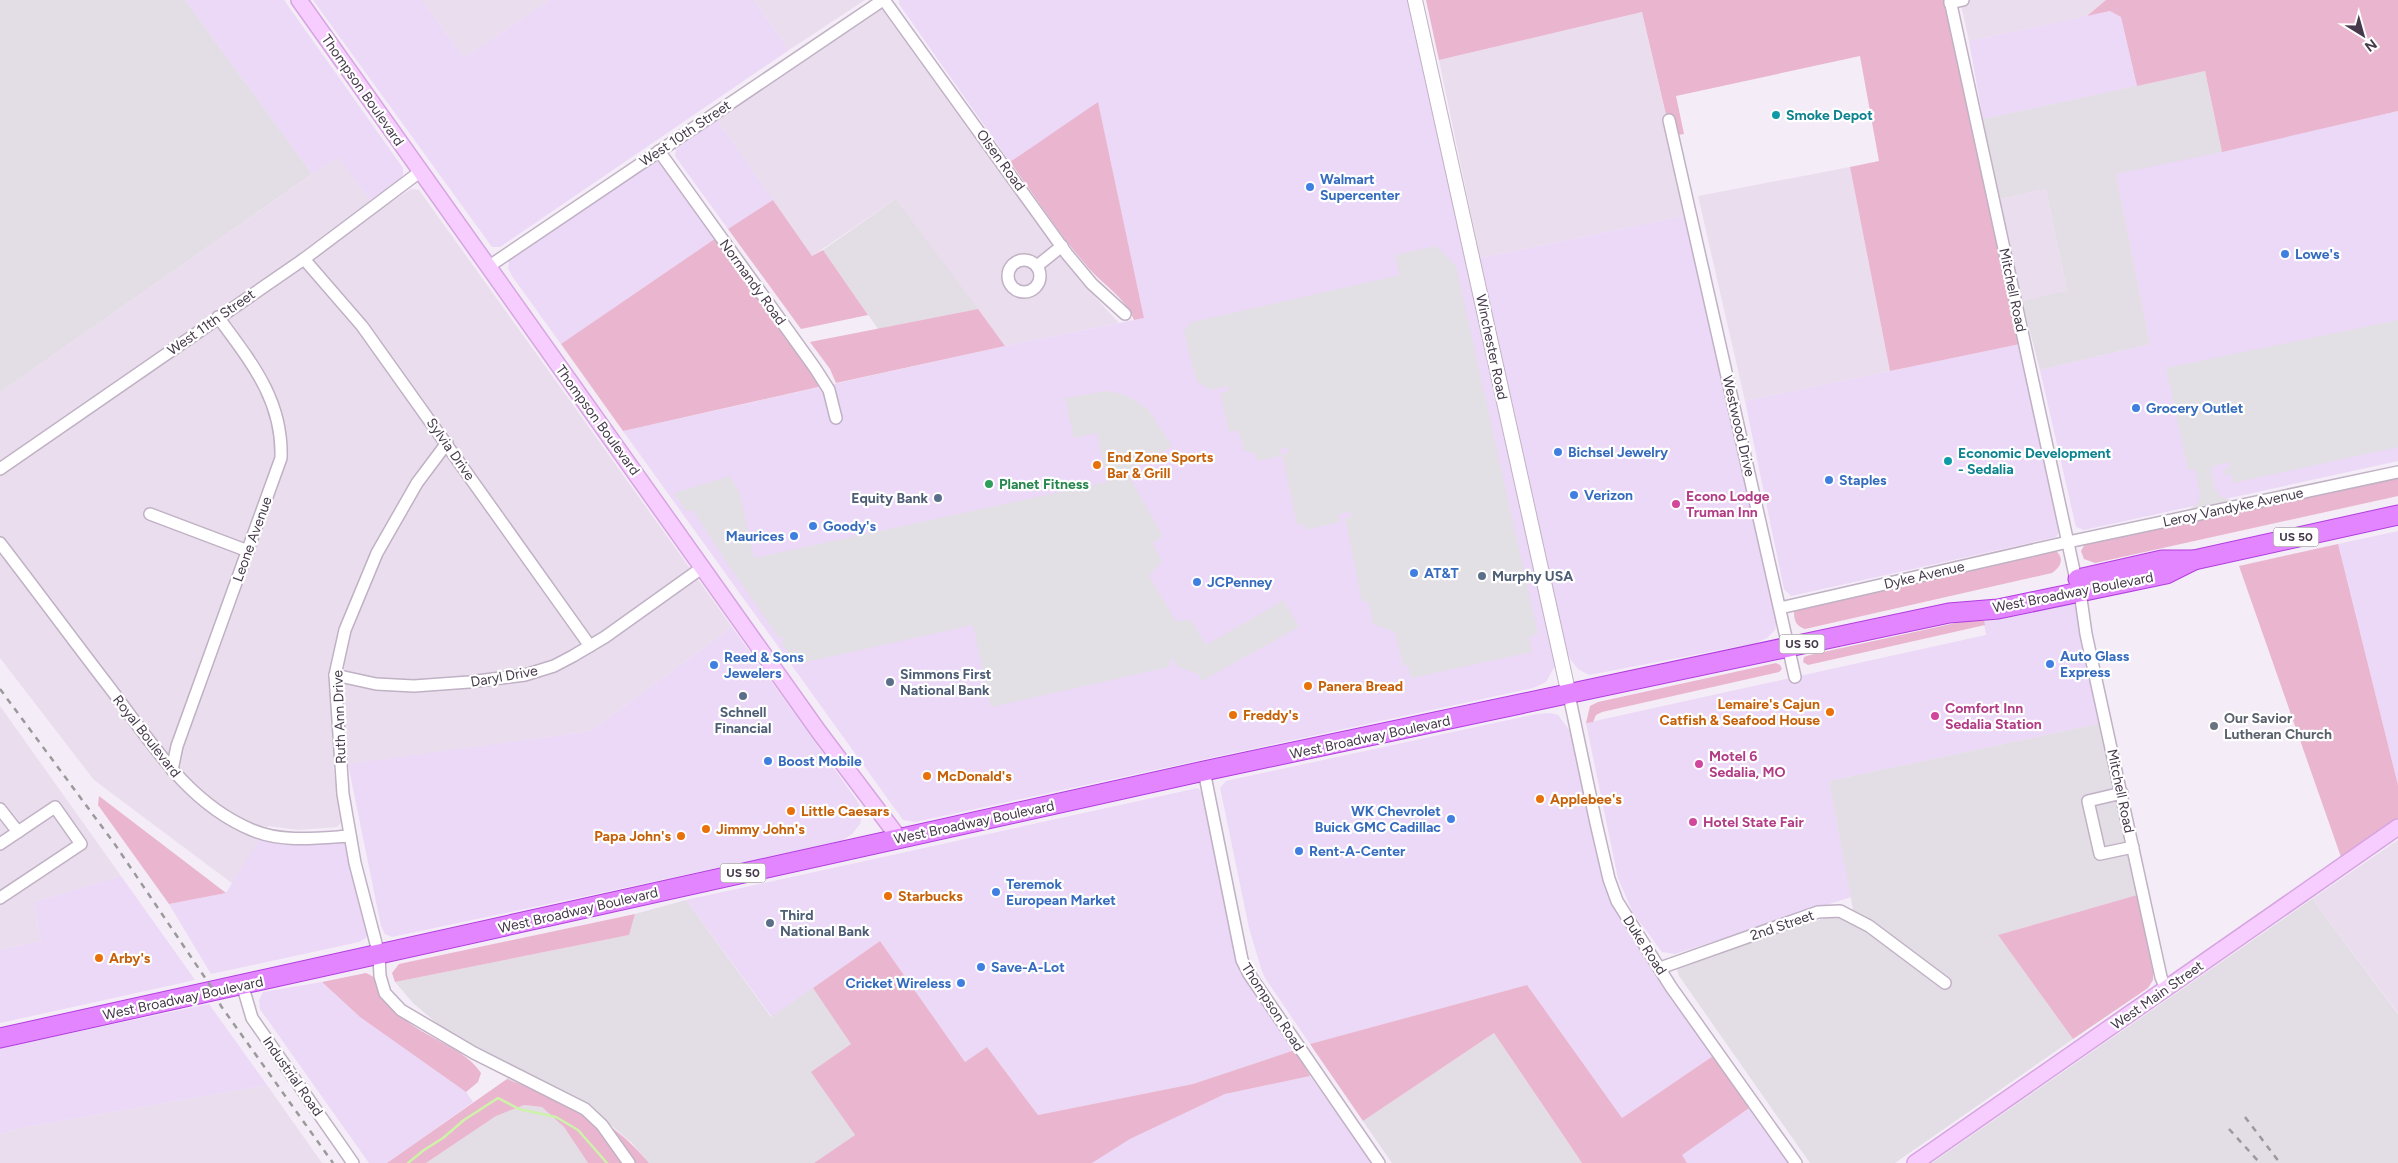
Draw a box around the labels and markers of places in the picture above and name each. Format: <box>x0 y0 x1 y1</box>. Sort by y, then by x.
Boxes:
place label: Smoke Depot <box>1786 107 1873 124</box>
marker: Smoke Depot <box>1770 109 1782 121</box>
place label: Walmart Supercenter <box>1320 171 1401 204</box>
marker: Walmart Supercenter <box>1304 181 1316 193</box>
place label: Lowe's <box>2295 246 2340 263</box>
marker: Lowe's <box>2279 248 2291 260</box>
place label: Grocery Outlet <box>2146 400 2244 417</box>
marker: Grocery Outlet <box>2130 402 2142 414</box>
place label: Bichsel Jewelry <box>1568 444 1669 461</box>
place label: Economic Development - Sedalia <box>1958 445 2111 478</box>
marker: Bichsel Jewelry <box>1552 446 1564 458</box>
place label: End Zone Sports Bar & Grill <box>1107 449 1214 482</box>
marker: Economic Development - Sedalia <box>1942 455 1954 467</box>
marker: End Zone Sports Bar & Grill <box>1091 459 1103 471</box>
place label: Staples <box>1839 472 1887 489</box>
marker: Staples <box>1823 474 1835 486</box>
place label: Planet Fitness <box>999 476 1089 493</box>
marker: Planet Fitness <box>983 478 995 490</box>
place label: Verizon <box>1584 487 1633 504</box>
place label: Econo Lodge Truman Inn <box>1686 488 1770 521</box>
marker: Verizon <box>1568 489 1580 501</box>
place label: Equity Bank <box>851 490 928 507</box>
marker: Equity Bank <box>932 492 944 504</box>
marker: Econo Lodge Truman Inn <box>1670 498 1682 510</box>
place label: Goody's <box>823 518 876 535</box>
marker: Goody's <box>807 520 819 532</box>
place label: Maurices <box>726 528 784 545</box>
marker: Maurices <box>788 530 800 542</box>
place label: AT&T <box>1424 565 1459 582</box>
marker: AT&T <box>1408 567 1420 579</box>
place label: Murphy USA <box>1492 568 1573 585</box>
marker: Murphy USA <box>1476 570 1488 582</box>
place label: JCPenney <box>1207 574 1273 591</box>
marker: JCPenney <box>1191 576 1203 588</box>
place label: Auto Glass Express <box>2060 648 2130 681</box>
place label: Reed & Sons Jewelers <box>724 649 804 682</box>
marker: Auto Glass Express <box>2044 658 2056 670</box>
marker: Reed & Sons Jewelers <box>708 659 720 671</box>
place label: Simmons First National Bank <box>900 666 992 699</box>
marker: Simmons First National Bank <box>884 676 896 688</box>
place label: Panera Bread <box>1318 678 1403 695</box>
marker: Panera Bread <box>1302 680 1314 692</box>
marker: Schnell Financial <box>737 690 749 702</box>
place label: Lemaire's Cajun Catfish & Seafood House <box>1660 696 1820 729</box>
place label: Comfort Inn Sedalia Station <box>1945 700 2042 733</box>
place label: Schnell Financial <box>714 704 772 737</box>
marker: Lemaire's Cajun Catfish & Seafood House <box>1824 706 1836 718</box>
place label: Freddy's <box>1243 707 1299 724</box>
marker: Freddy's <box>1227 709 1239 721</box>
marker: Comfort Inn Sedalia Station <box>1929 710 1941 722</box>
place label: Our Savior Lutheran Church <box>2224 710 2332 743</box>
marker: Our Savior Lutheran Church <box>2208 720 2220 732</box>
place label: Motel 6 Sedalia, MO <box>1709 748 1786 781</box>
place label: Boost Mobile <box>778 753 862 770</box>
marker: Boost Mobile <box>762 755 774 767</box>
marker: Motel 6 Sedalia, MO <box>1693 758 1705 770</box>
place label: McDonald's <box>937 768 1012 785</box>
marker: McDonald's <box>921 770 933 782</box>
place label: Applebee's <box>1550 791 1622 808</box>
marker: Applebee's <box>1534 793 1546 805</box>
place label: Little Caesars <box>801 803 890 820</box>
place label: WK Chevrolet Buick GMC Cadillac <box>1315 803 1441 836</box>
marker: Little Caesars <box>785 805 797 817</box>
marker: WK Chevrolet Buick GMC Cadillac <box>1445 813 1457 825</box>
place label: Hotel State Fair <box>1703 814 1804 831</box>
marker: Hotel State Fair <box>1687 816 1699 828</box>
place label: Jimmy John's <box>716 821 805 838</box>
marker: Jimmy John's <box>700 823 712 835</box>
place label: Papa John's <box>594 828 671 845</box>
marker: Papa John's <box>675 830 687 842</box>
place label: Rent-A-Center <box>1309 843 1406 860</box>
marker: Rent-A-Center <box>1293 845 1305 857</box>
place label: Teremok European Market <box>1006 876 1116 909</box>
marker: Teremok European Market <box>990 886 1002 898</box>
place label: Starbucks <box>898 888 963 905</box>
marker: Starbucks <box>882 890 894 902</box>
place label: Third National Bank <box>780 907 870 940</box>
marker: Third National Bank <box>764 917 776 929</box>
place label: Arby's <box>109 950 151 967</box>
marker: Arby's <box>93 952 105 964</box>
place label: Save-A-Lot <box>991 959 1065 976</box>
marker: Save-A-Lot <box>975 961 987 973</box>
place label: Cricket Wireless <box>846 975 951 992</box>
marker: Cricket Wireless <box>955 977 967 989</box>

